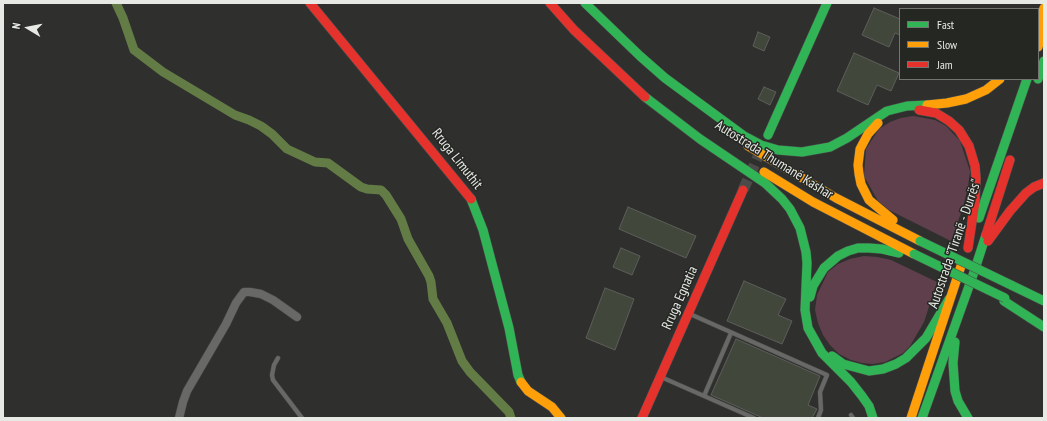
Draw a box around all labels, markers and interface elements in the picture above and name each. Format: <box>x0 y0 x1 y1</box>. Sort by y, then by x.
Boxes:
north arrow <box>8 8 48 48</box>
legend <box>899 8 1039 80</box>
text: Fast <box>937 17 954 32</box>
text: N <box>9 22 24 30</box>
text: Slow <box>937 37 957 52</box>
text: Jam <box>937 57 953 72</box>
street label: Autostrada Thumanë Kashar <box>712 117 836 203</box>
street label: Rruga Limuthit <box>428 125 486 193</box>
street label: Autostrada "Tiranë - Durrës" <box>925 177 985 311</box>
street label: Rruga Egnatia <box>659 264 701 332</box>

